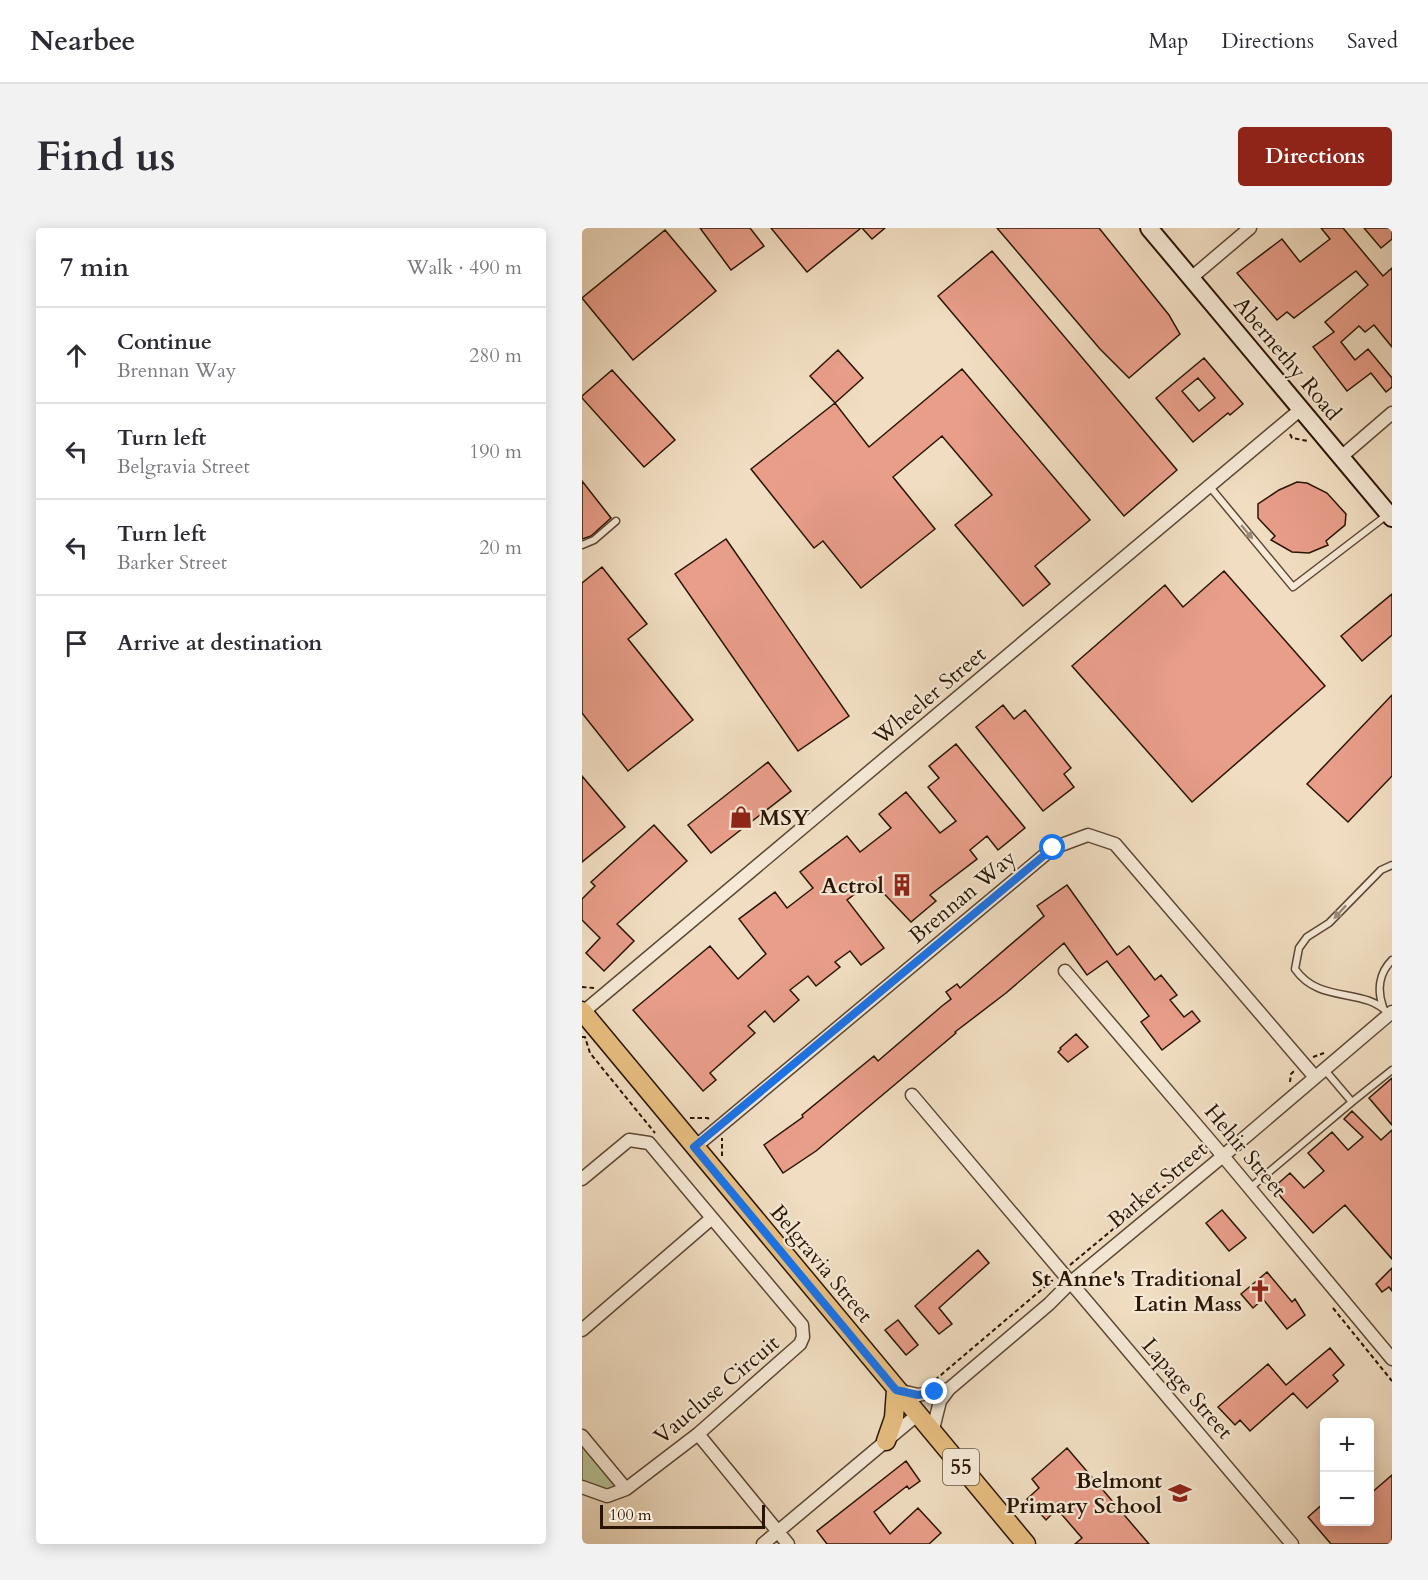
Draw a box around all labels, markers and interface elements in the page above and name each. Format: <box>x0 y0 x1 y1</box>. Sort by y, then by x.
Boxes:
text: Nearbee <box>30 22 135 60</box>
text: Map <box>1148 27 1188 56</box>
text: Directions <box>1221 27 1314 56</box>
text: Saved <box>1347 27 1398 56</box>
button: Directions <box>1238 127 1392 186</box>
text: Find us <box>36 128 176 185</box>
text: 7 min <box>60 250 129 285</box>
text: Walk · 490 m <box>407 254 522 281</box>
street label: Abernethy Road <box>1227 290 1348 427</box>
text: Continue <box>117 327 212 357</box>
icon: ahead <box>60 339 93 372</box>
text: 280 m <box>469 342 522 369</box>
text: Brennan Way <box>117 357 236 384</box>
text: Turn left <box>117 423 206 453</box>
icon: left <box>60 435 93 468</box>
text: 190 m <box>469 438 522 465</box>
text: Belgravia Street <box>117 453 250 480</box>
text: Turn left <box>117 519 206 549</box>
one-way arrow <box>1240 524 1253 539</box>
icon: left <box>60 531 93 564</box>
text: 20 m <box>479 534 522 561</box>
text: Barker Street <box>117 549 227 576</box>
icon: arrive <box>60 627 93 660</box>
text: Arrive at destination <box>117 628 322 658</box>
street label: Wheeler Street <box>866 640 992 753</box>
place label: MSY <box>759 803 810 833</box>
shop icon: MSY <box>728 804 754 830</box>
route start <box>1039 834 1065 860</box>
street label: Brennan Way <box>903 843 1023 950</box>
place label: Actrol <box>821 871 885 901</box>
building icon: Actrol <box>889 872 915 898</box>
one-way arrow <box>1333 905 1347 919</box>
street label: Hehir Street <box>1197 1098 1293 1204</box>
street label: Barker Street <box>1102 1134 1214 1235</box>
street label: Belgravia Street <box>763 1198 880 1329</box>
place label: St Anne's Traditional Latin Mass <box>1032 1264 1243 1319</box>
church icon: St Anne's Traditional Latin Mass <box>1247 1278 1273 1304</box>
street label: Vaucluse Circuit <box>648 1328 786 1451</box>
street label: Lapage Street <box>1135 1332 1240 1446</box>
route end <box>921 1378 947 1404</box>
map controls <box>1320 1418 1374 1526</box>
button: + <box>1320 1418 1374 1472</box>
road number: 55 <box>943 1449 979 1485</box>
place label: Belmont Primary School <box>1006 1466 1163 1521</box>
button: − <box>1320 1472 1374 1526</box>
school or university icon: Belmont Primary School <box>1167 1480 1193 1506</box>
scale bar <box>600 1502 765 1530</box>
text: 100 m <box>609 1504 651 1526</box>

